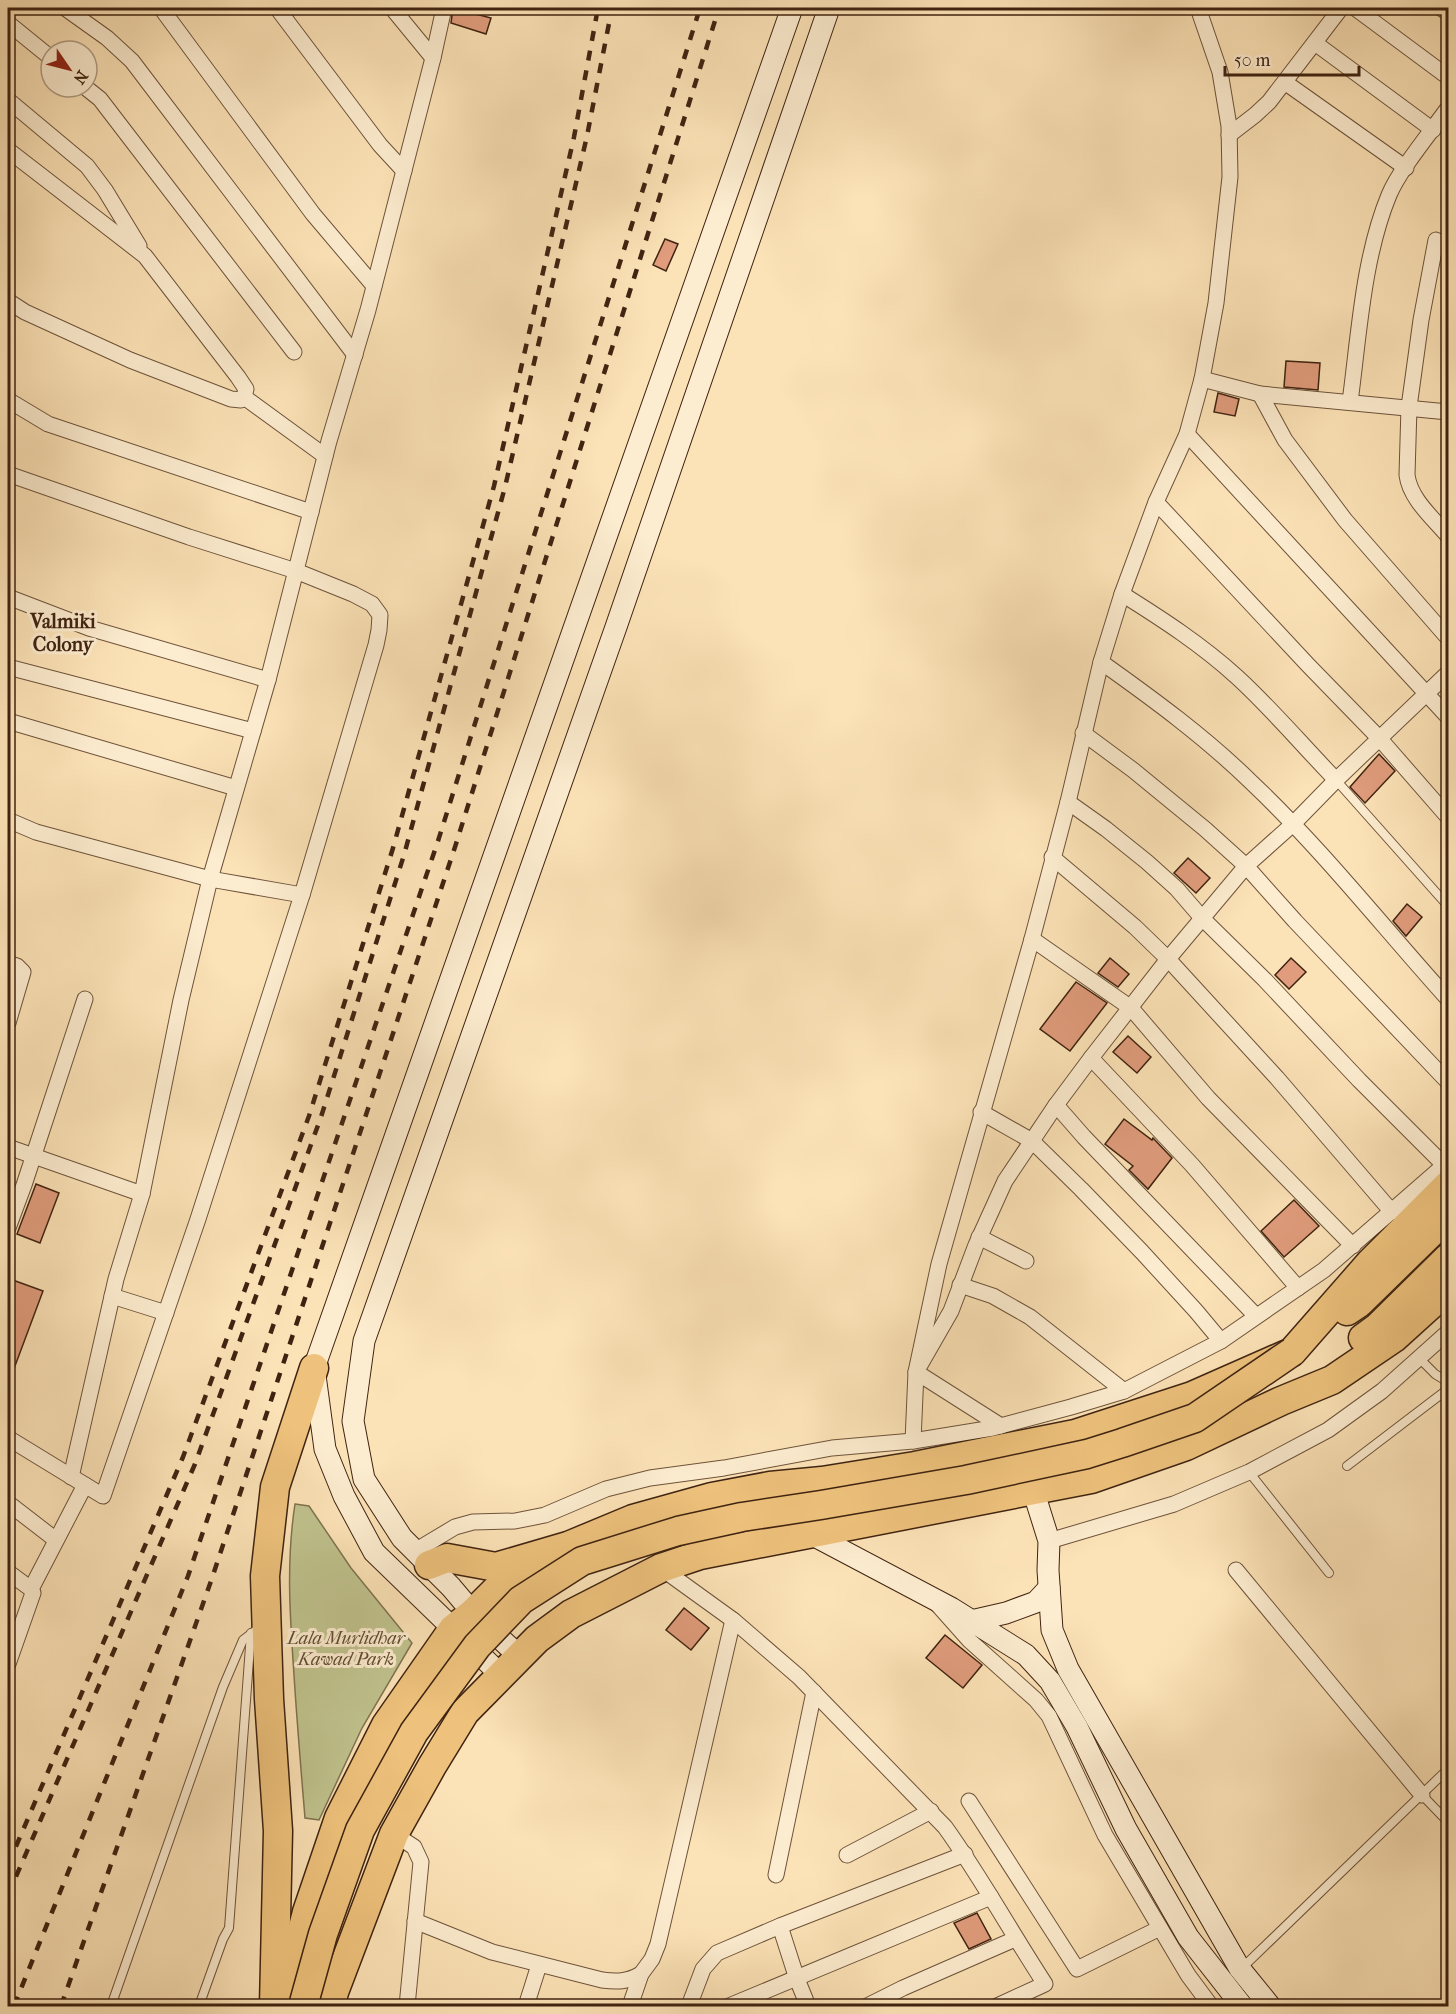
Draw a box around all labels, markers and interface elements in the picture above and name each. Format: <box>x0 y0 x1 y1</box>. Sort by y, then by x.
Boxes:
north arrow <box>39 39 99 99</box>
scale bar <box>1225 39 1358 77</box>
text: 50 m <box>1234 50 1271 71</box>
text: N <box>69 67 92 88</box>
district label: Valmiki Colony <box>29 610 97 656</box>
park label: Lala Murlidhar Kawad Park <box>285 1628 407 1670</box>

